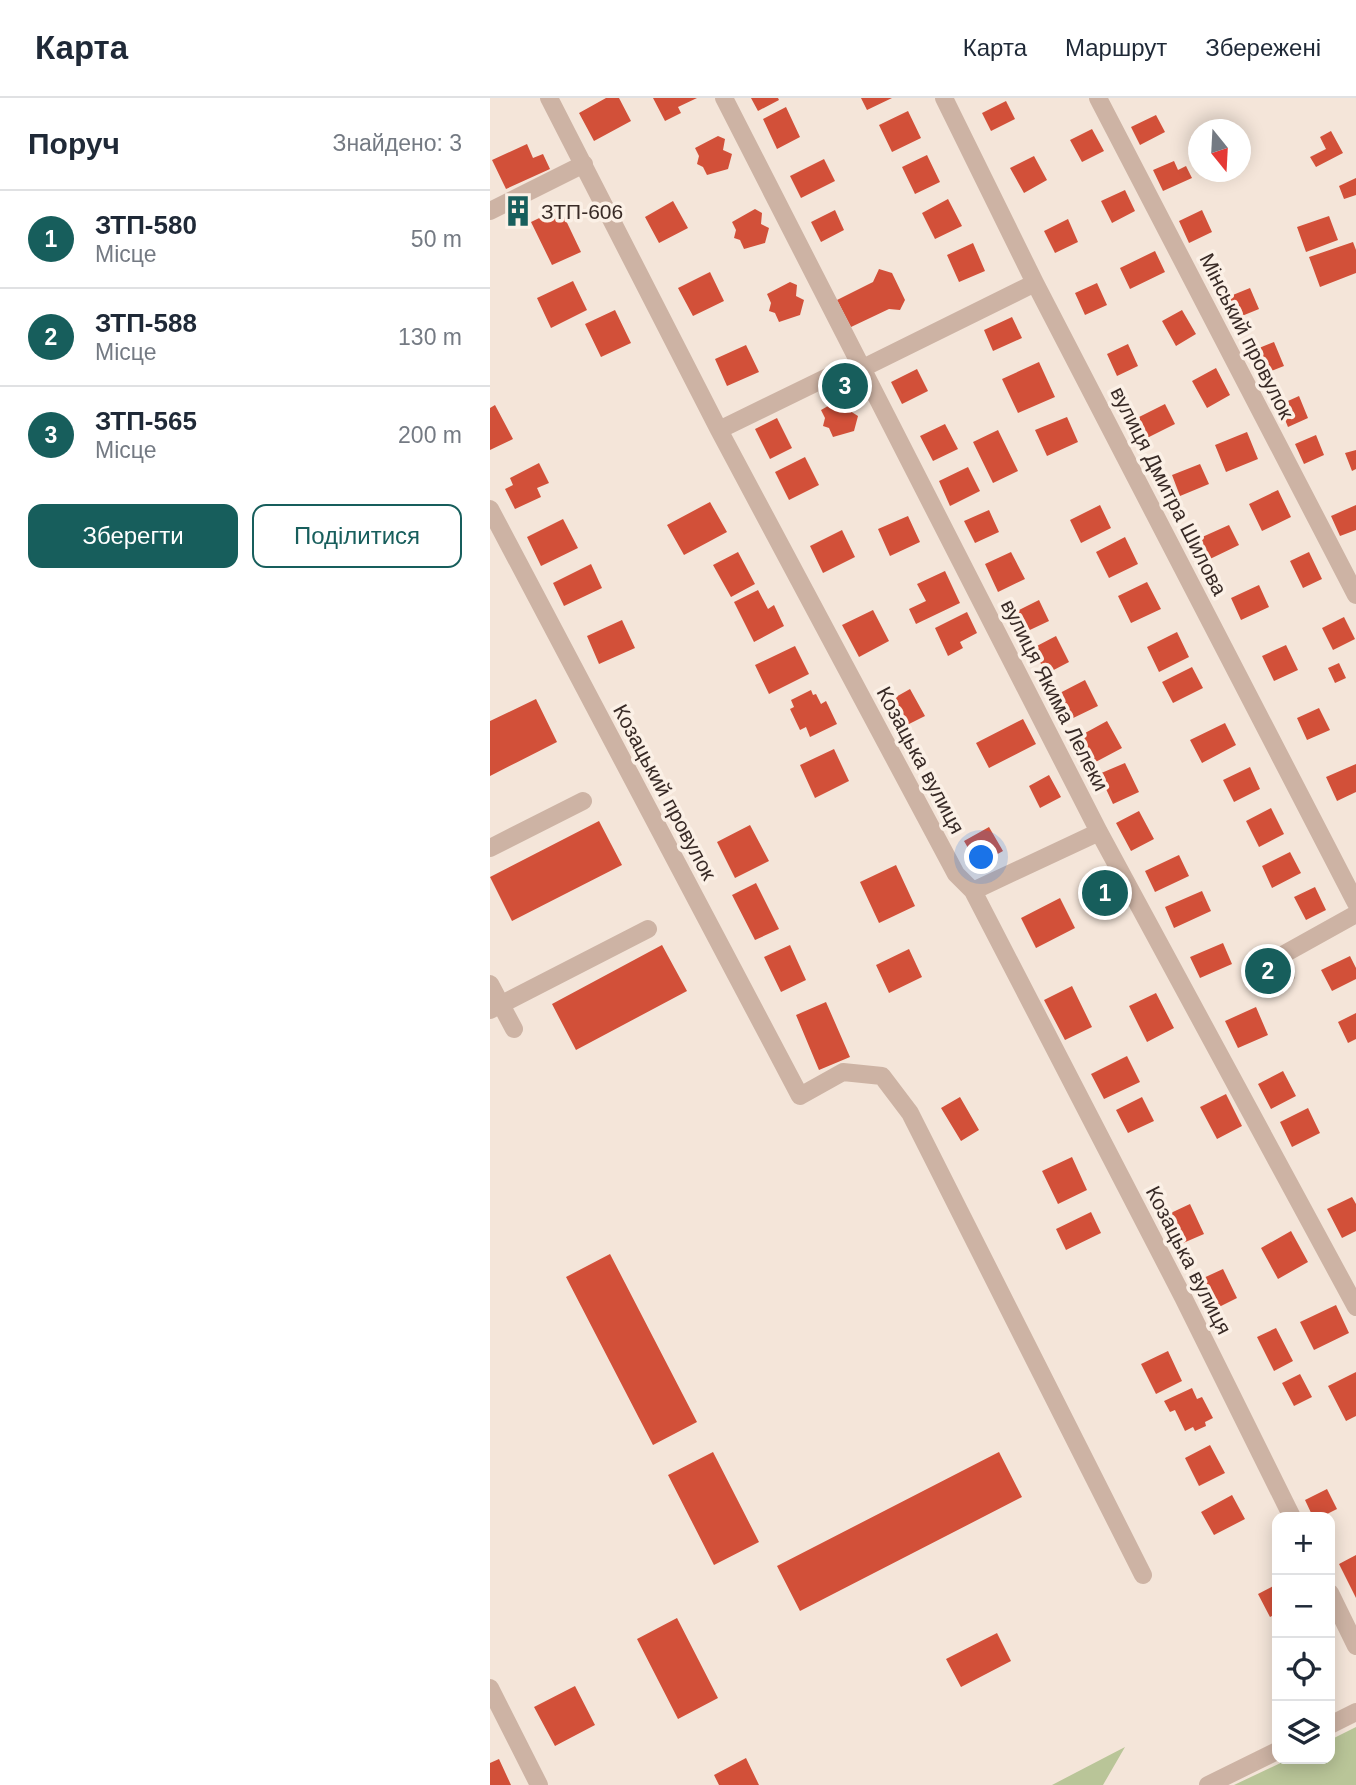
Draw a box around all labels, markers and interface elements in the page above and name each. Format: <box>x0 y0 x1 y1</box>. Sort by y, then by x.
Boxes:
text: Карта <box>35 29 128 66</box>
text: Карта <box>963 34 1027 61</box>
text: Маршрут <box>1065 34 1167 61</box>
text: Збережені <box>1205 34 1321 61</box>
north arrow <box>1188 119 1251 182</box>
text: Поруч <box>28 127 120 160</box>
text: Знайдено: 3 <box>332 130 462 156</box>
building icon: ЗТП-606 <box>501 194 535 228</box>
place label: ЗТП-606 <box>541 200 623 223</box>
text: ЗТП-580 <box>95 210 197 240</box>
text: 1 <box>45 226 57 252</box>
text: 50 m <box>411 226 462 252</box>
text: Місце <box>95 241 156 267</box>
street label: Мінський провулок <box>1195 249 1299 423</box>
text: ЗТП-588 <box>95 308 197 338</box>
text: 2 <box>45 324 57 350</box>
text: 130 m <box>398 324 462 350</box>
text: Місце <box>95 339 156 365</box>
pin: 3 <box>822 360 868 412</box>
street label: вулиця Дмитра Шилова <box>1106 383 1232 599</box>
text: ЗТП-565 <box>95 406 197 436</box>
text: 3 <box>45 422 57 448</box>
text: 200 m <box>398 422 462 448</box>
text: Місце <box>95 437 156 463</box>
button: Зберегти <box>28 504 238 568</box>
button: Поділитися <box>252 504 462 568</box>
street label: вулиця Якима Лелеки <box>997 596 1113 794</box>
street label: Козацька вулиця <box>873 683 969 837</box>
street label: Козацький провулок <box>609 700 721 884</box>
your location <box>964 840 998 874</box>
pin: 1 <box>1082 867 1128 919</box>
pin: 2 <box>1245 945 1291 997</box>
street label: Козацька вулиця <box>1142 1182 1236 1338</box>
map controls <box>1272 1512 1335 1764</box>
button: + <box>1272 1512 1335 1575</box>
button: − <box>1272 1575 1335 1638</box>
button: locate <box>1272 1638 1335 1701</box>
button: layers <box>1272 1701 1335 1764</box>

